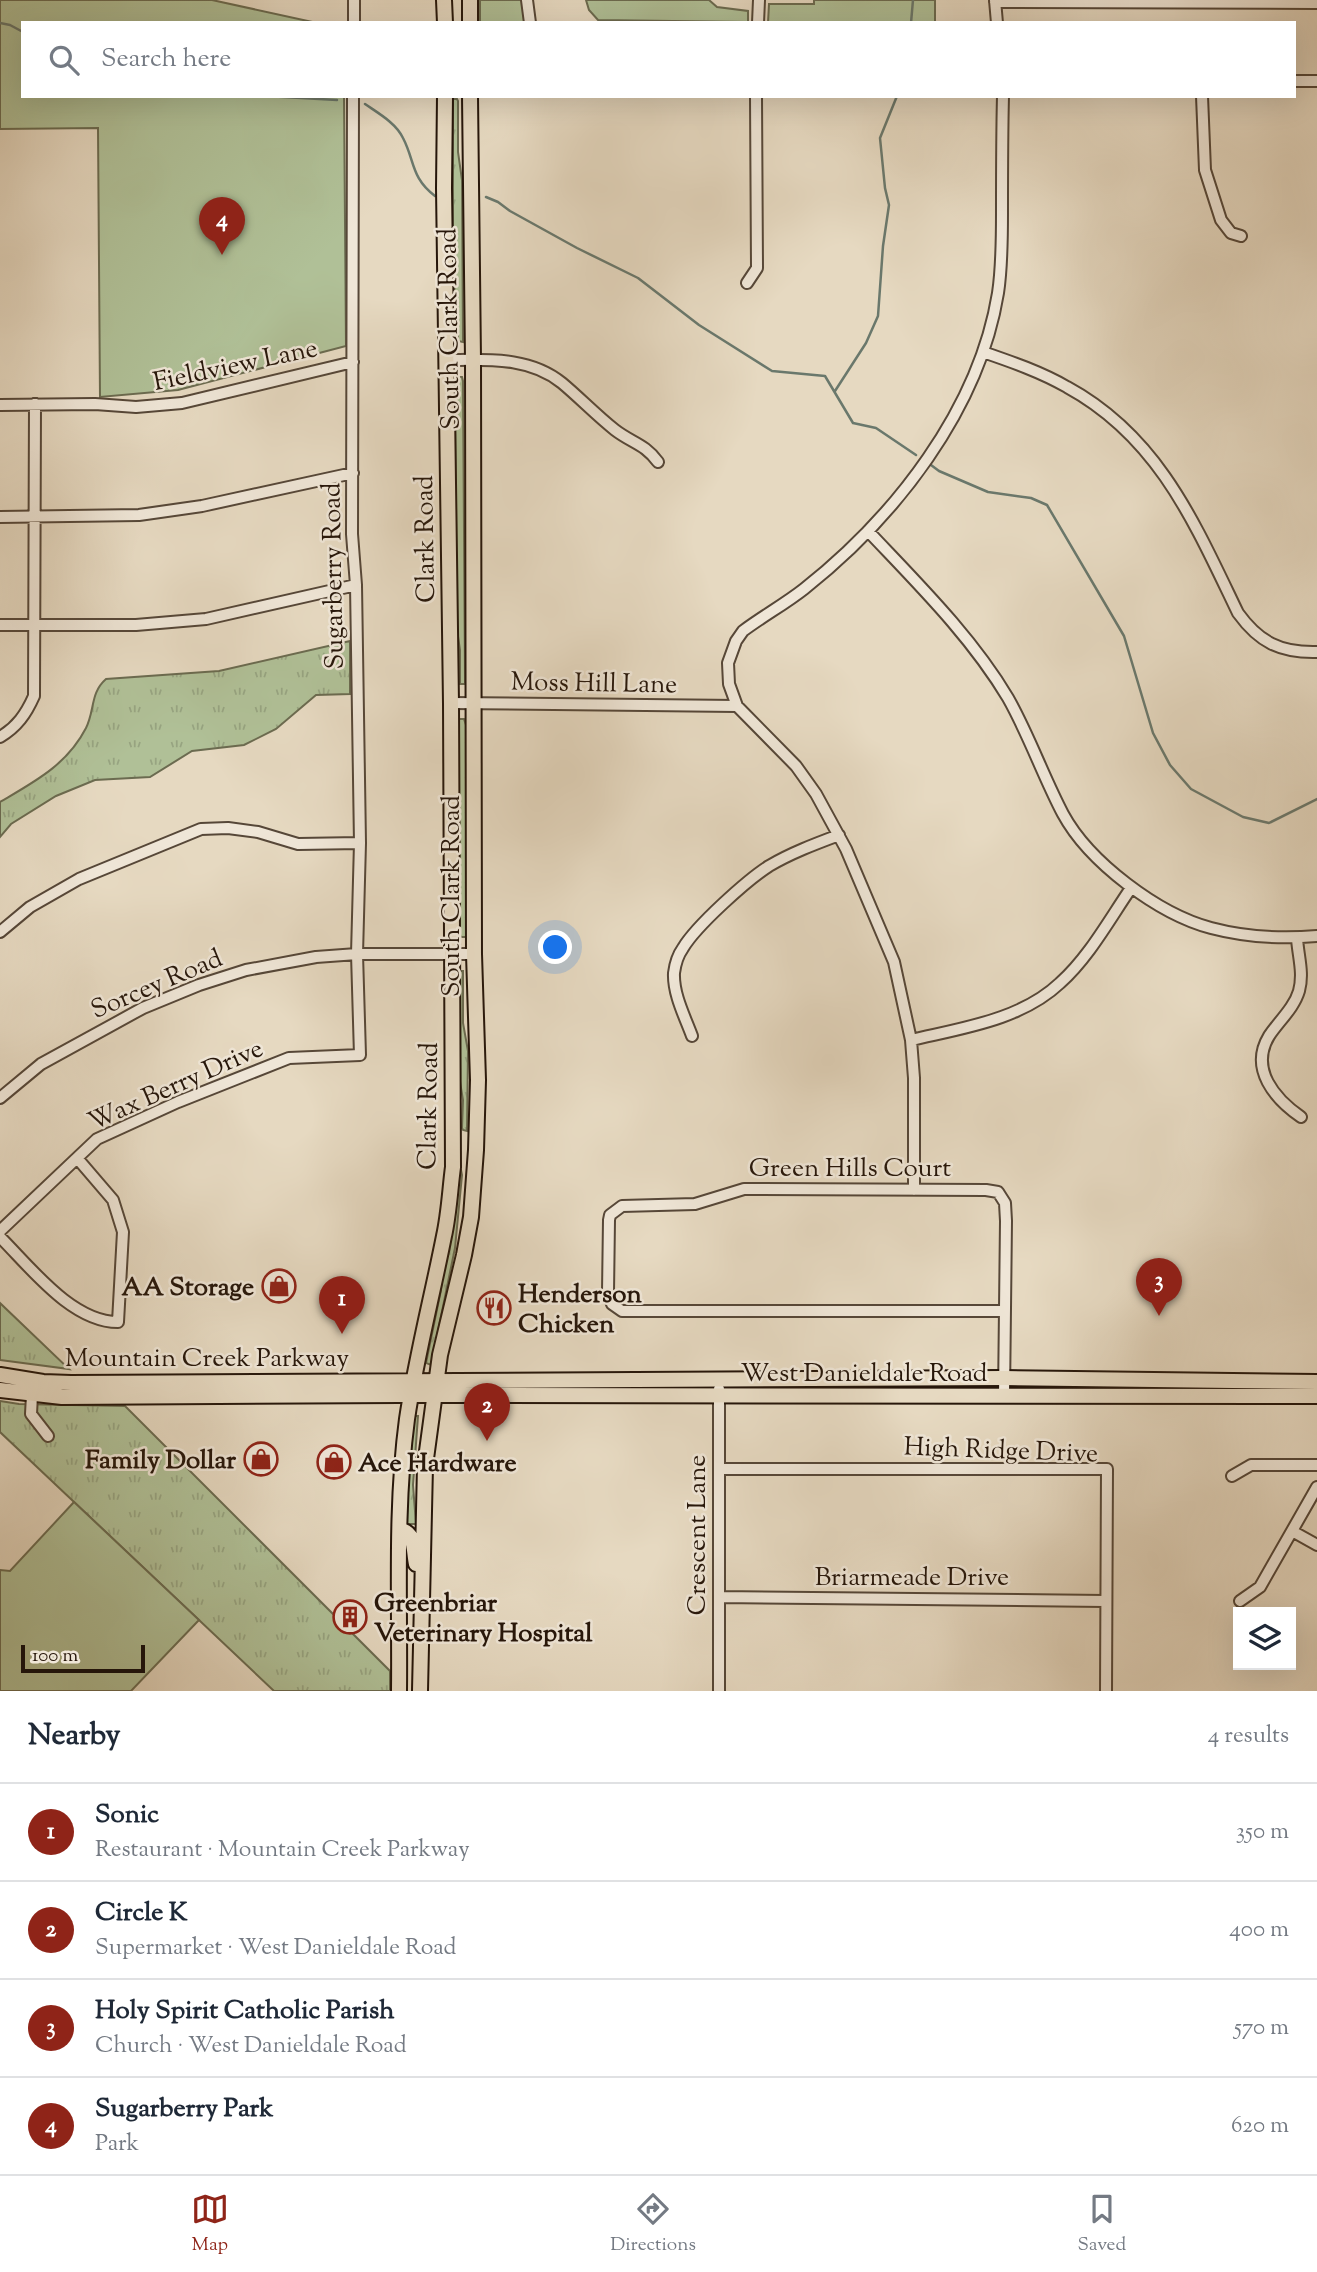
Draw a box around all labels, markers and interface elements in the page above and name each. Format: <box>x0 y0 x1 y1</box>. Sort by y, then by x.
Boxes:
search box <box>21 21 1296 98</box>
icon: search <box>45 41 83 79</box>
text: Search here <box>101 41 231 78</box>
pin: 4 <box>199 197 245 255</box>
street label: South Clark Road <box>430 227 471 430</box>
street label: Fieldview Lane <box>150 331 321 402</box>
street label: Clark Road <box>407 475 446 603</box>
street label: Sugarberry Road <box>314 482 355 670</box>
street label: Moss Hill Lane <box>510 665 678 704</box>
street label: South Clark Road <box>434 795 471 997</box>
your location <box>538 930 572 964</box>
street label: Sorcey Road <box>85 941 229 1030</box>
street label: Wax Berry Drive <box>83 1031 269 1141</box>
street label: Clark Road <box>410 1042 449 1170</box>
street label: Green Hills Court <box>749 1151 951 1188</box>
pin: 3 <box>1136 1258 1182 1316</box>
shop icon: AA Storage <box>260 1267 298 1305</box>
place label: AA Storage <box>122 1270 254 1307</box>
pin: 1 <box>319 1276 365 1334</box>
place label: Henderson Chicken <box>518 1277 643 1344</box>
restaurant icon: Henderson Chicken <box>475 1289 513 1327</box>
street label: Mountain Creek Parkway <box>65 1341 349 1378</box>
street label: West Danieldale Road <box>740 1356 988 1393</box>
pin: 2 <box>464 1383 510 1441</box>
street label: High Ridge Drive <box>903 1430 1099 1473</box>
shop icon: Family Dollar <box>242 1440 280 1478</box>
place label: Family Dollar <box>85 1443 236 1480</box>
shop icon: Ace Hardware <box>315 1443 353 1481</box>
place label: Ace Hardware <box>358 1446 517 1483</box>
street label: Crescent Lane <box>680 1455 717 1615</box>
street label: Briarmeade Drive <box>815 1560 1009 1597</box>
place label: Greenbriar Veterinary Hospital <box>374 1586 593 1653</box>
building icon: Greenbriar Veterinary Hospital <box>331 1598 369 1636</box>
map controls <box>1233 1607 1296 1670</box>
button: layers <box>1233 1607 1296 1670</box>
scale bar <box>21 1642 145 1674</box>
text: 100 m <box>32 1643 78 1670</box>
text: Nearby <box>28 1715 120 1758</box>
text: 4 results <box>1208 1720 1289 1753</box>
text: Sonic <box>95 1797 159 1834</box>
text: 1 <box>47 1816 55 1849</box>
text: 350 m <box>1236 1816 1289 1849</box>
text: Restaurant · Mountain Creek Parkway <box>95 1834 470 1867</box>
text: Circle K <box>95 1895 188 1932</box>
text: 2 <box>46 1914 56 1947</box>
text: 400 m <box>1229 1914 1289 1947</box>
text: Supermarket · West Danieldale Road <box>95 1932 457 1965</box>
text: Holy Spirit Catholic Parish <box>95 1993 394 2030</box>
text: 3 <box>46 2012 56 2045</box>
text: 570 m <box>1234 2012 1289 2045</box>
text: Church · West Danieldale Road <box>95 2030 407 2063</box>
text: Sugarberry Park <box>95 2091 273 2128</box>
text: 4 <box>45 2110 57 2143</box>
text: 620 m <box>1231 2110 1289 2143</box>
text: Park <box>95 2128 139 2161</box>
tab: Map <box>191 2190 229 2259</box>
tab: Directions <box>610 2190 696 2259</box>
tab: Saved <box>1077 2190 1126 2259</box>

